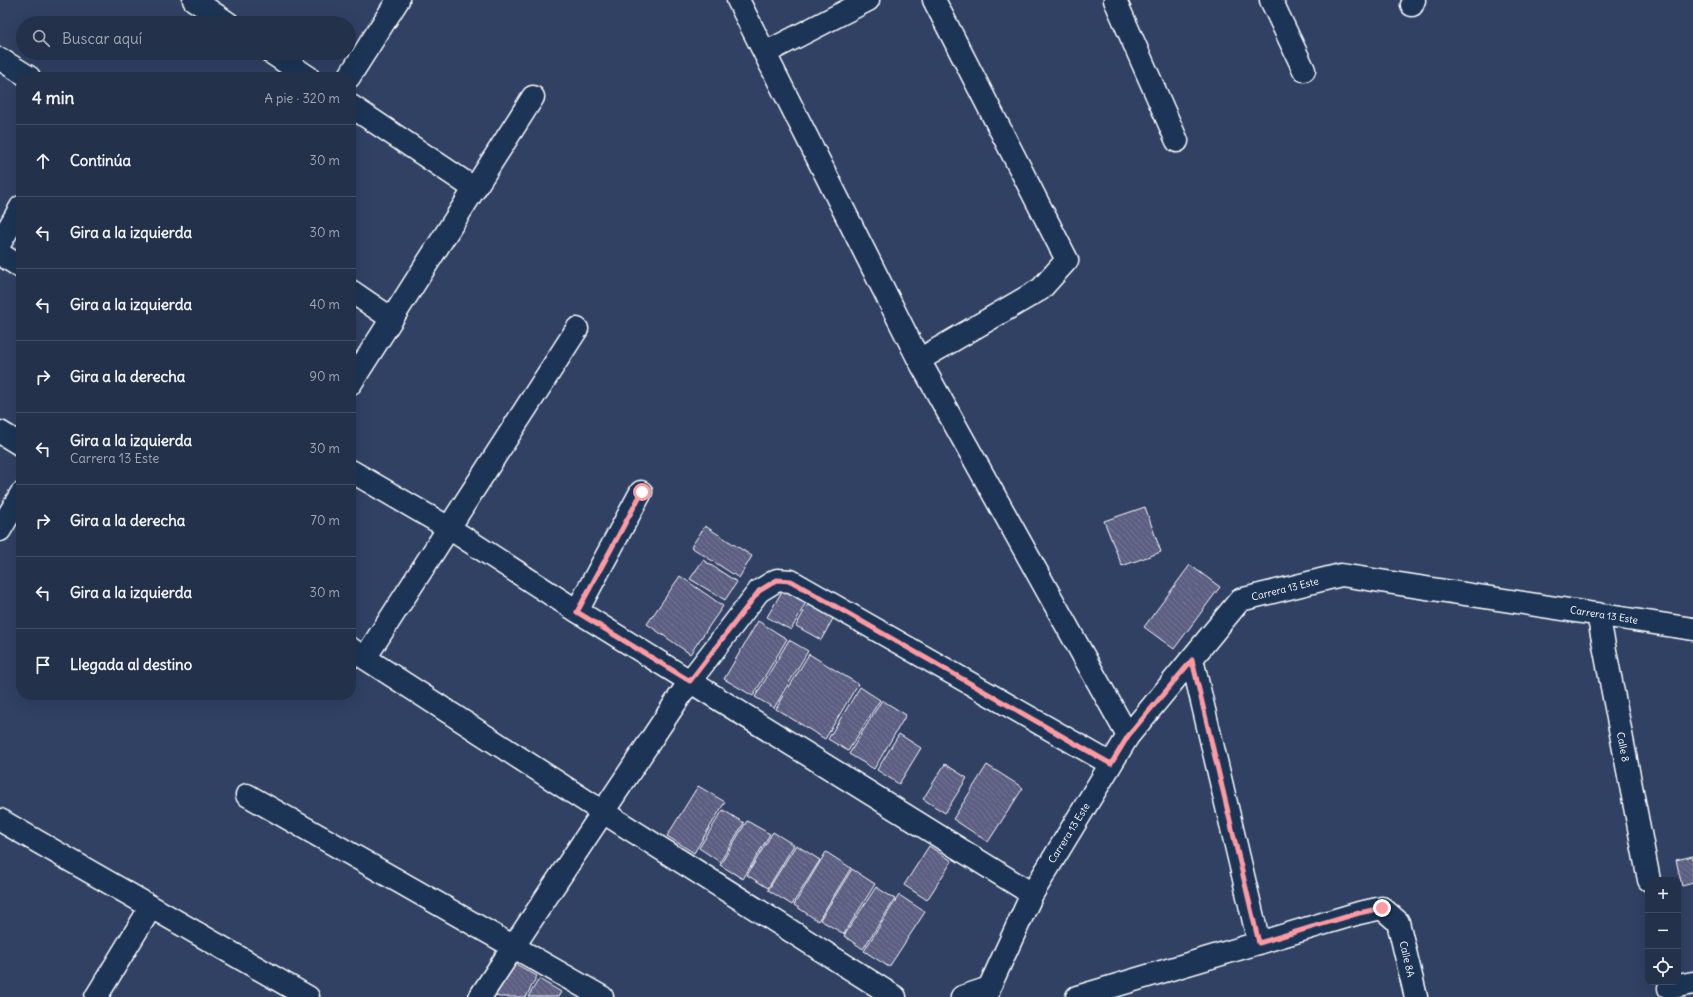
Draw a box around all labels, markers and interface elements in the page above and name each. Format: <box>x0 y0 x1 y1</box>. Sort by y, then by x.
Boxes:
search box <box>16 16 356 60</box>
icon: search <box>30 27 52 49</box>
text: Buscar aquí <box>62 29 142 48</box>
text: 4 min <box>32 87 74 109</box>
text: A pie · 320 m <box>265 90 340 107</box>
icon: ahead <box>32 150 54 172</box>
text: Continúa <box>70 151 131 170</box>
text: 30 m <box>310 152 340 169</box>
icon: left <box>32 222 54 244</box>
text: Gira a la izquierda <box>70 223 192 242</box>
text: 30 m <box>310 224 340 241</box>
icon: left <box>32 294 54 316</box>
text: Gira a la izquierda <box>70 295 192 314</box>
text: 40 m <box>309 296 340 313</box>
icon: right <box>32 366 54 388</box>
text: Gira a la derecha <box>70 367 185 386</box>
text: 90 m <box>309 368 340 385</box>
text: Gira a la izquierda <box>70 431 192 450</box>
icon: left <box>32 438 54 460</box>
text: 30 m <box>310 440 340 457</box>
text: Carrera 13 Este <box>70 450 159 467</box>
route start <box>633 483 651 501</box>
icon: right <box>32 510 54 532</box>
text: Gira a la derecha <box>70 511 185 530</box>
text: 70 m <box>311 512 340 529</box>
street label: Carrera 13 Este <box>1250 574 1320 604</box>
icon: left <box>32 582 54 604</box>
text: Gira a la izquierda <box>70 583 192 602</box>
text: 30 m <box>310 584 340 601</box>
street label: Carrera 13 Este <box>1569 603 1639 627</box>
icon: arrive <box>32 654 54 676</box>
text: Llegada al destino <box>70 655 192 674</box>
street label: Calle 8 <box>1614 731 1632 763</box>
street label: Carrera 13 Este <box>1045 800 1093 866</box>
map controls <box>1645 877 1681 985</box>
button: + <box>1645 877 1681 913</box>
route end <box>1373 899 1391 917</box>
button: − <box>1645 913 1681 949</box>
street label: Calle 8A <box>1397 940 1418 979</box>
button: locate <box>1645 949 1681 985</box>

